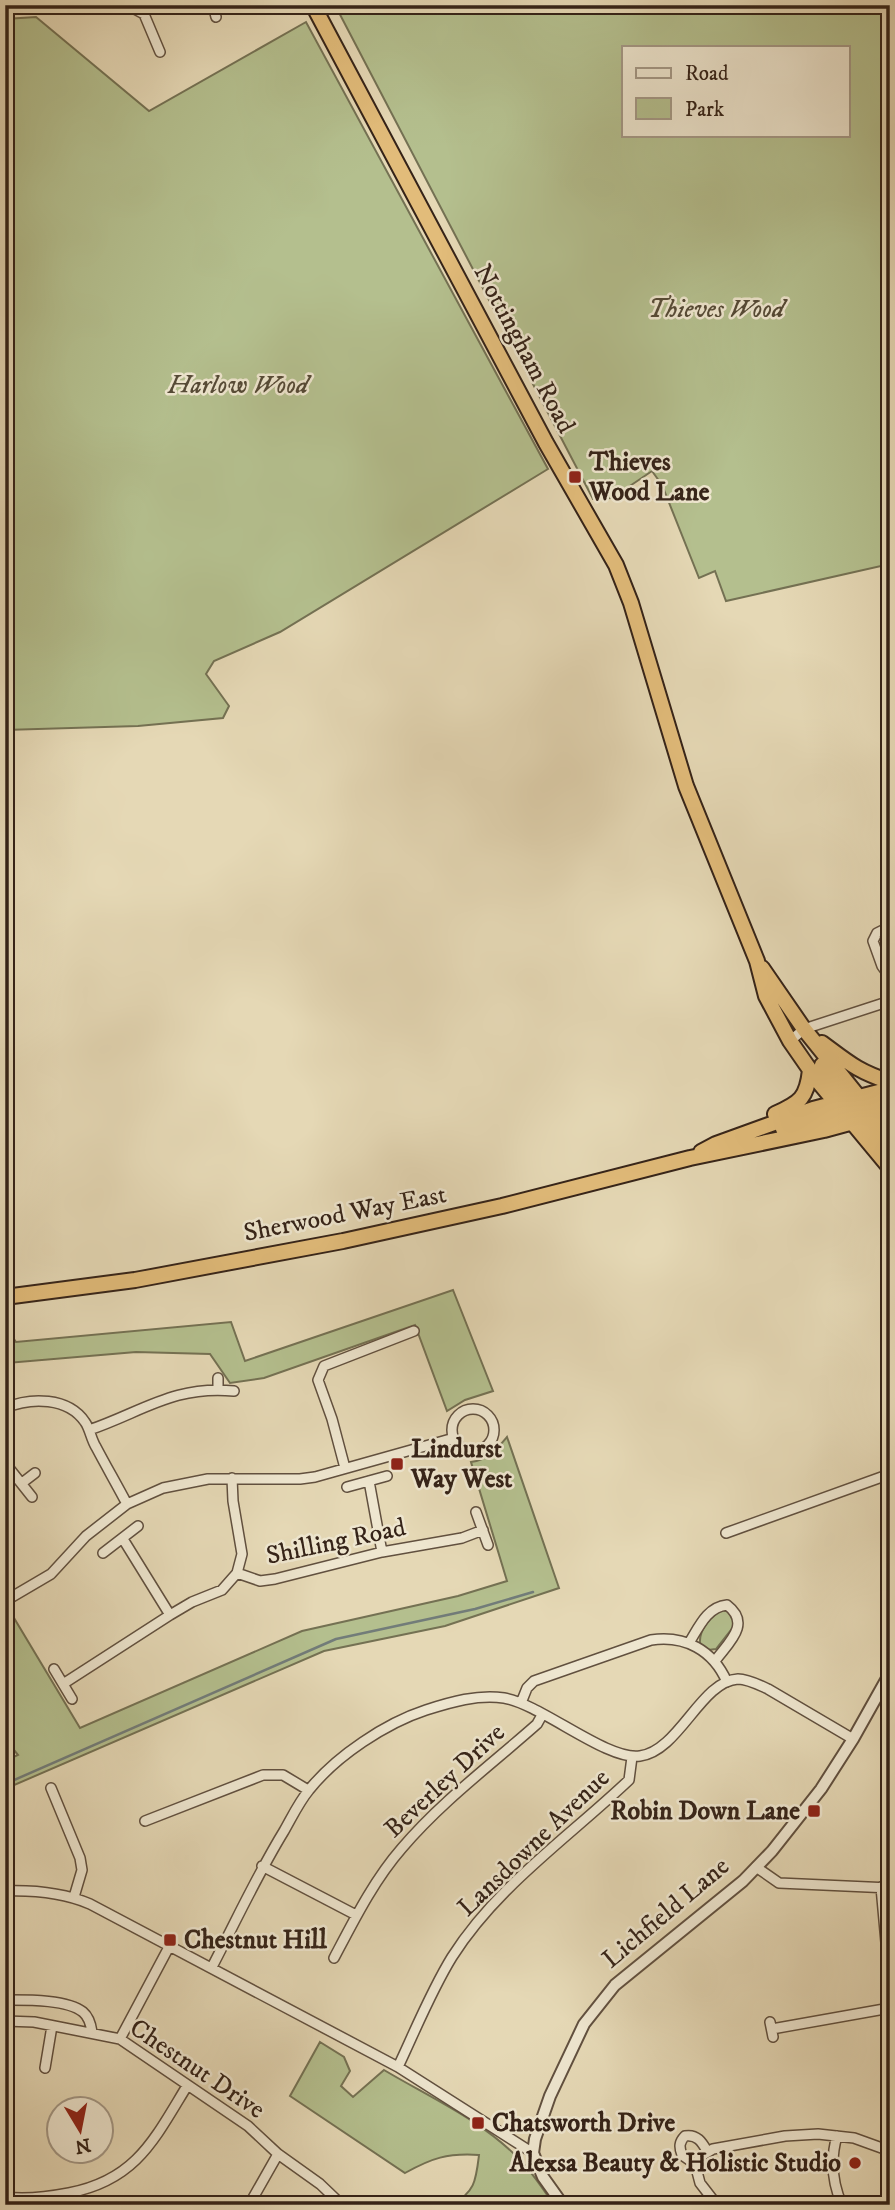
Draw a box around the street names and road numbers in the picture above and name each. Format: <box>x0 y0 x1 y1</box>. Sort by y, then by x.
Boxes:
street label: Nottingham Road <box>466 259 582 439</box>
street label: Sherwood Way East <box>241 1178 449 1250</box>
street label: Shilling Road <box>263 1511 409 1573</box>
street label: Beverley Drive <box>378 1717 512 1845</box>
street label: Lansdowne Avenue <box>451 1762 617 1924</box>
street label: Lichfield Lane <box>596 1850 736 1976</box>
street label: Chestnut Drive <box>123 2012 271 2126</box>

